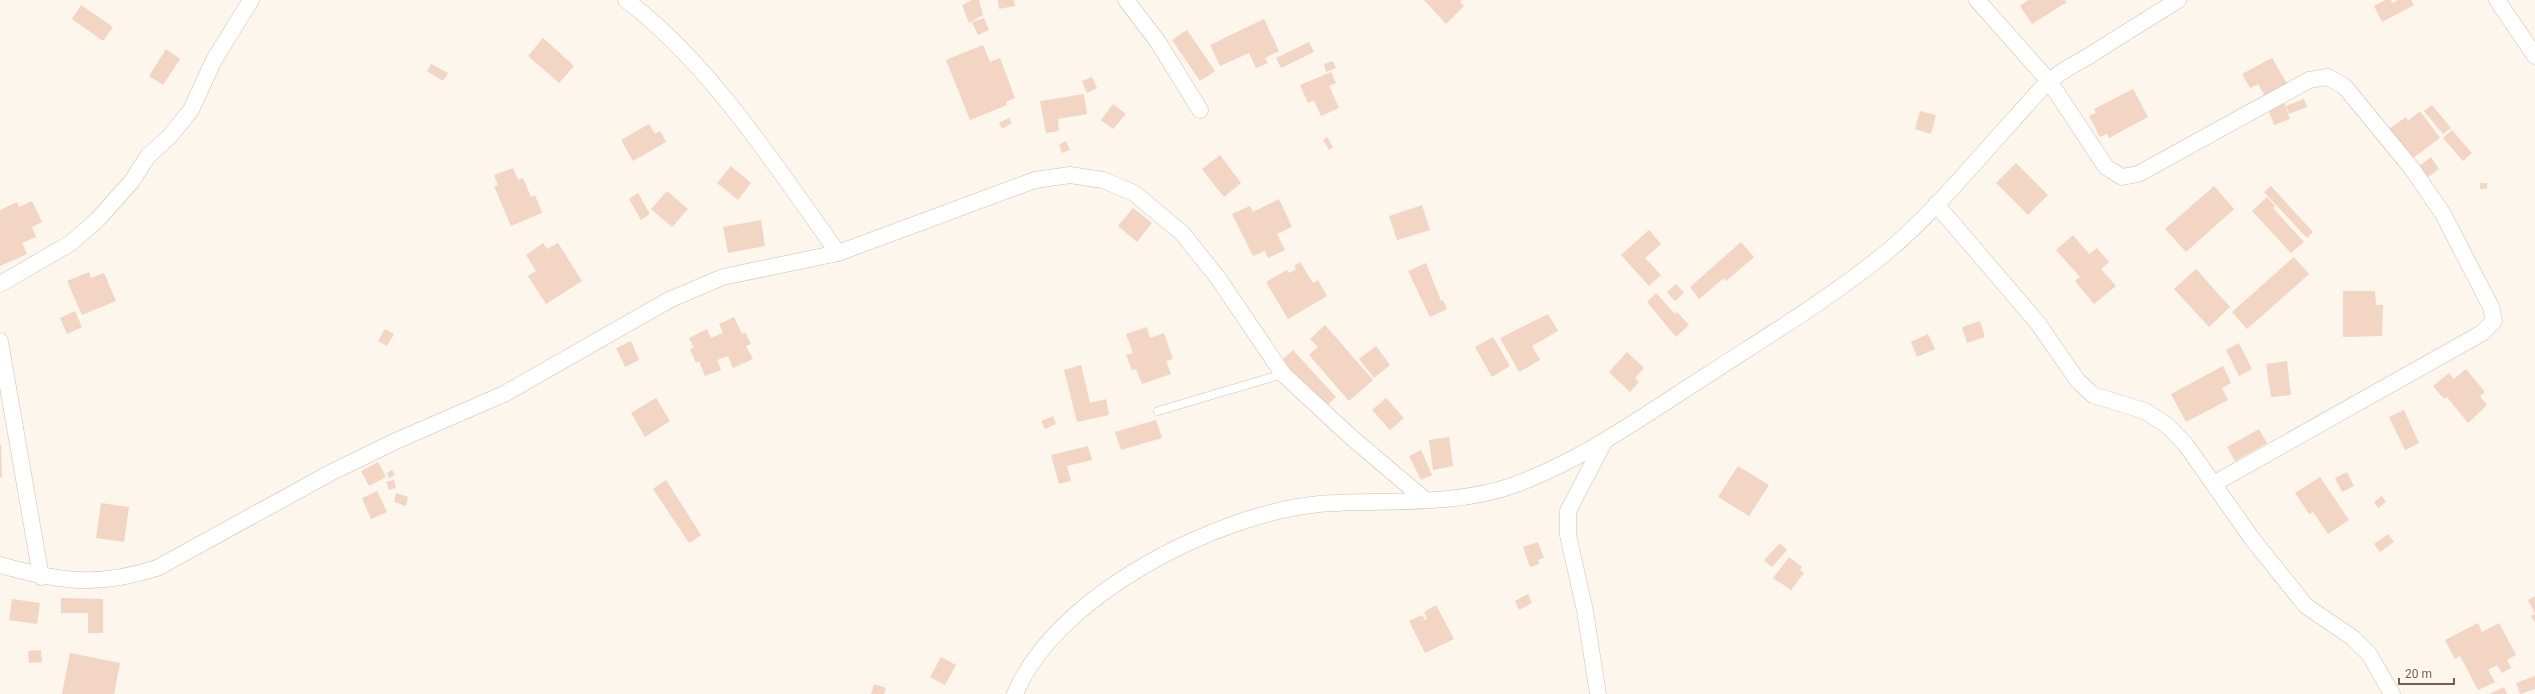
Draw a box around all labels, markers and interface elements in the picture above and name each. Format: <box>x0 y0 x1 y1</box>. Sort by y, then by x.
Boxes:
scale bar <box>2399 660 2454 686</box>
text: 20 m <box>2405 667 2432 681</box>

